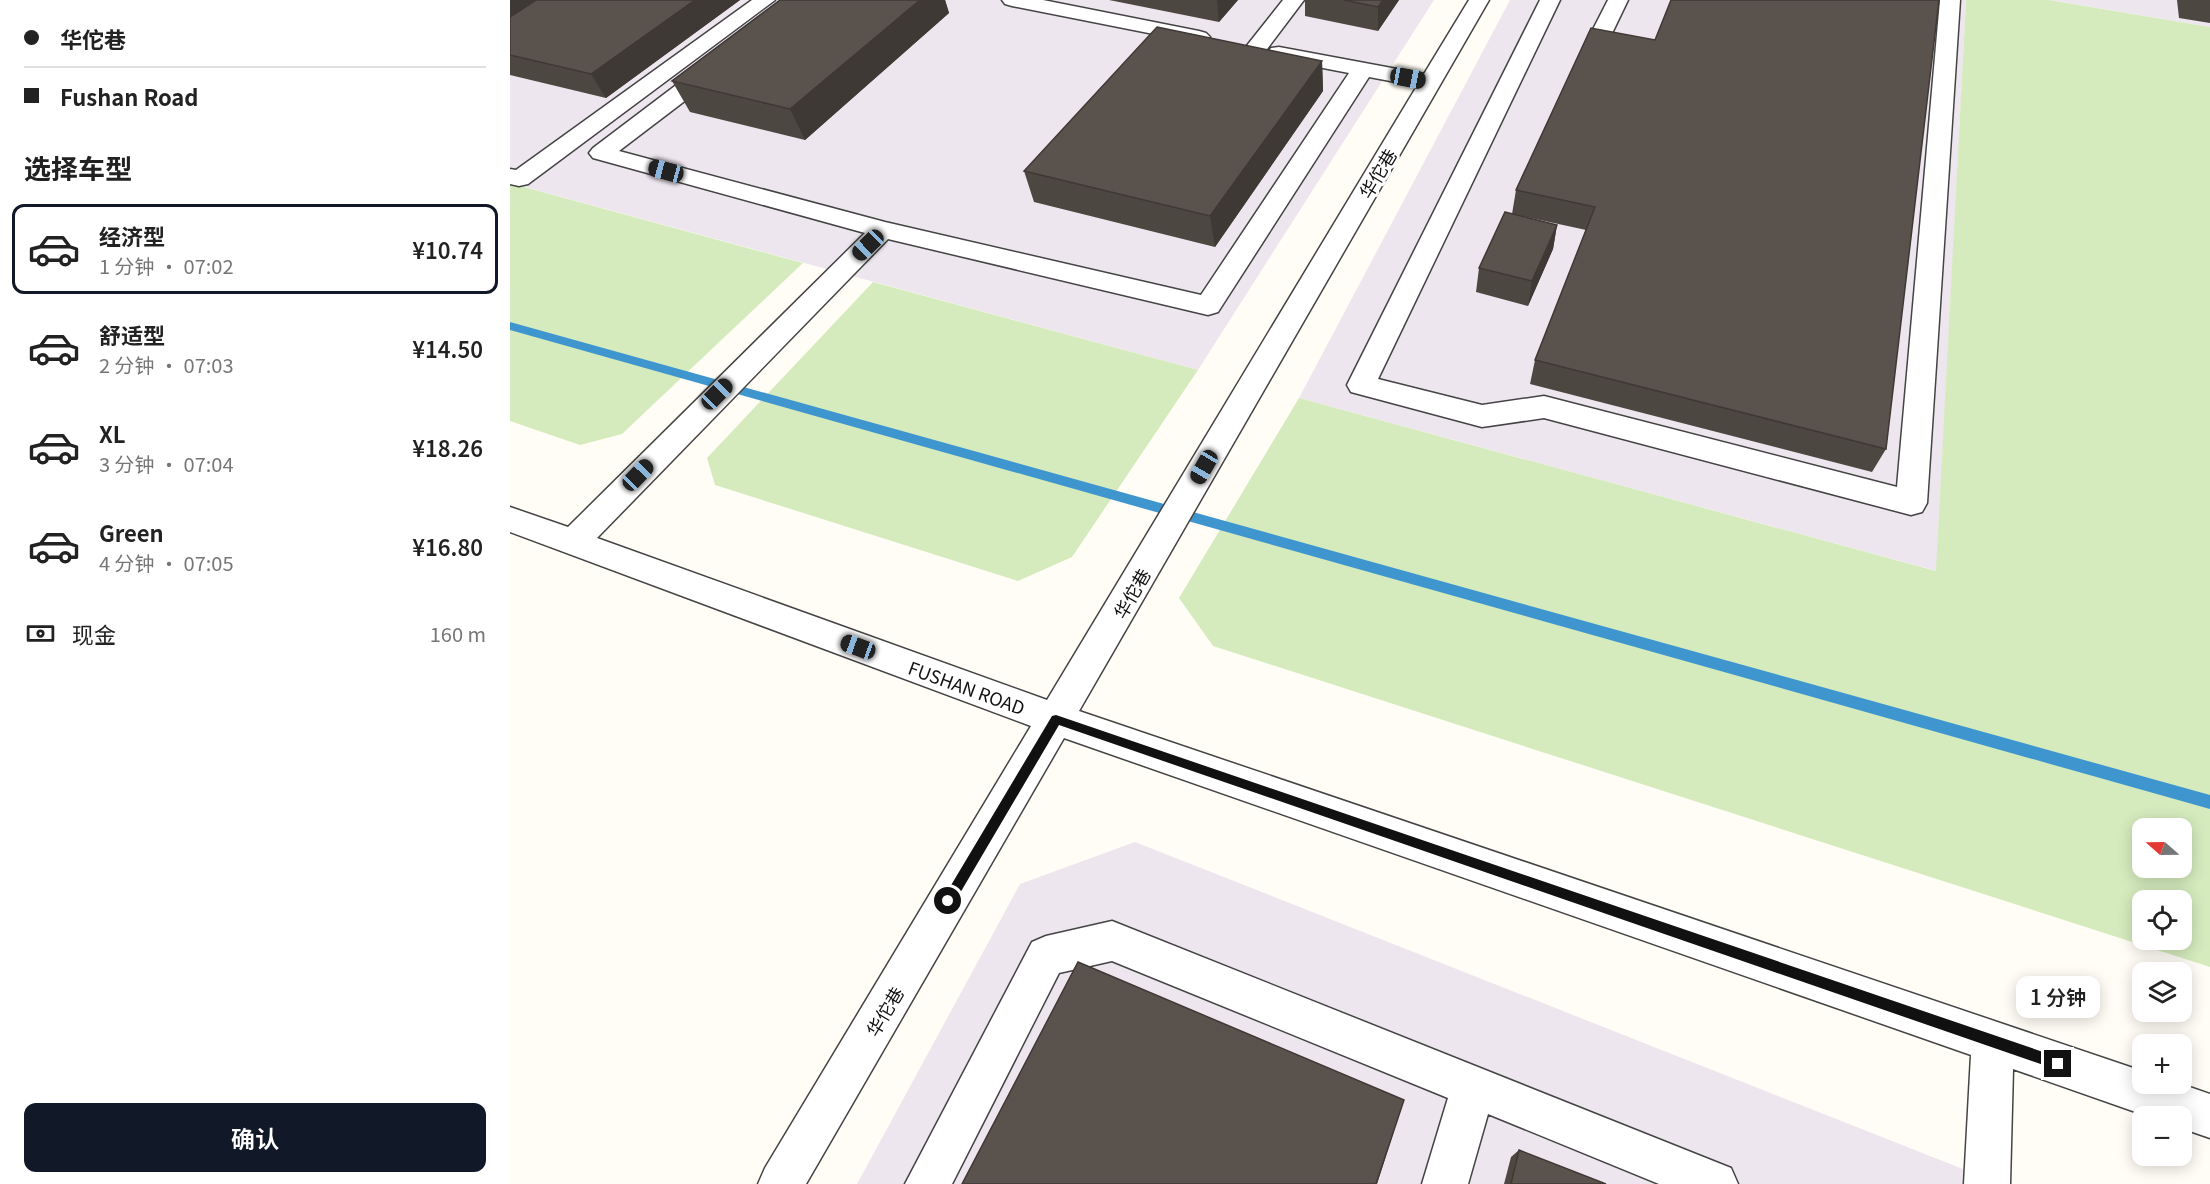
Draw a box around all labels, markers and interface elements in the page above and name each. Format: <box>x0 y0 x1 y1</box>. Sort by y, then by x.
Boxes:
text: 华佗巷 <box>60 22 126 54</box>
car <box>1389 66 1427 90</box>
text: Fushan Road <box>60 80 199 112</box>
street label: 华佗巷 <box>1352 143 1402 203</box>
text: 选择车型 <box>24 148 132 187</box>
car <box>646 158 686 184</box>
text: 经济型 <box>99 219 165 251</box>
icon: car <box>27 222 81 276</box>
car <box>849 226 887 264</box>
text: ¥10.74 <box>412 233 483 265</box>
text: 1 分钟 · 07:02 <box>99 251 234 280</box>
text: 舒适型 <box>99 318 165 350</box>
icon: car <box>27 321 81 375</box>
text: ¥14.50 <box>412 332 483 364</box>
text: 2 分钟 · 07:03 <box>99 350 234 379</box>
car <box>698 375 736 413</box>
text: XL <box>99 417 126 449</box>
icon: car <box>27 420 81 474</box>
text: ¥18.26 <box>412 431 483 463</box>
car <box>1187 447 1221 487</box>
text: 3 分钟 · 07:04 <box>99 449 234 478</box>
car <box>619 456 657 494</box>
text: Green <box>99 516 164 548</box>
icon: car <box>27 519 81 573</box>
text: ¥16.80 <box>412 530 483 562</box>
text: 4 分钟 · 07:05 <box>99 548 234 577</box>
street label: 华佗巷 <box>1106 563 1156 623</box>
icon: cash <box>24 617 57 650</box>
text: 现金 <box>72 617 116 649</box>
text: 160 m <box>430 619 486 648</box>
car <box>838 632 878 662</box>
street label: FUSHAN ROAD <box>905 654 1029 720</box>
north arrow <box>2132 818 2192 878</box>
map controls <box>2132 818 2192 1166</box>
route start <box>934 887 961 914</box>
button: locate <box>2132 890 2192 950</box>
button: layers <box>2132 962 2192 1022</box>
callout: 1 分钟 <box>2016 977 2100 1019</box>
street label: 华佗巷 <box>859 981 909 1041</box>
text: 1 分钟 <box>2030 982 2086 1011</box>
button: + <box>2132 1034 2192 1094</box>
route end <box>2044 1050 2071 1077</box>
button: 确认 <box>24 1103 486 1172</box>
button: − <box>2132 1106 2192 1166</box>

